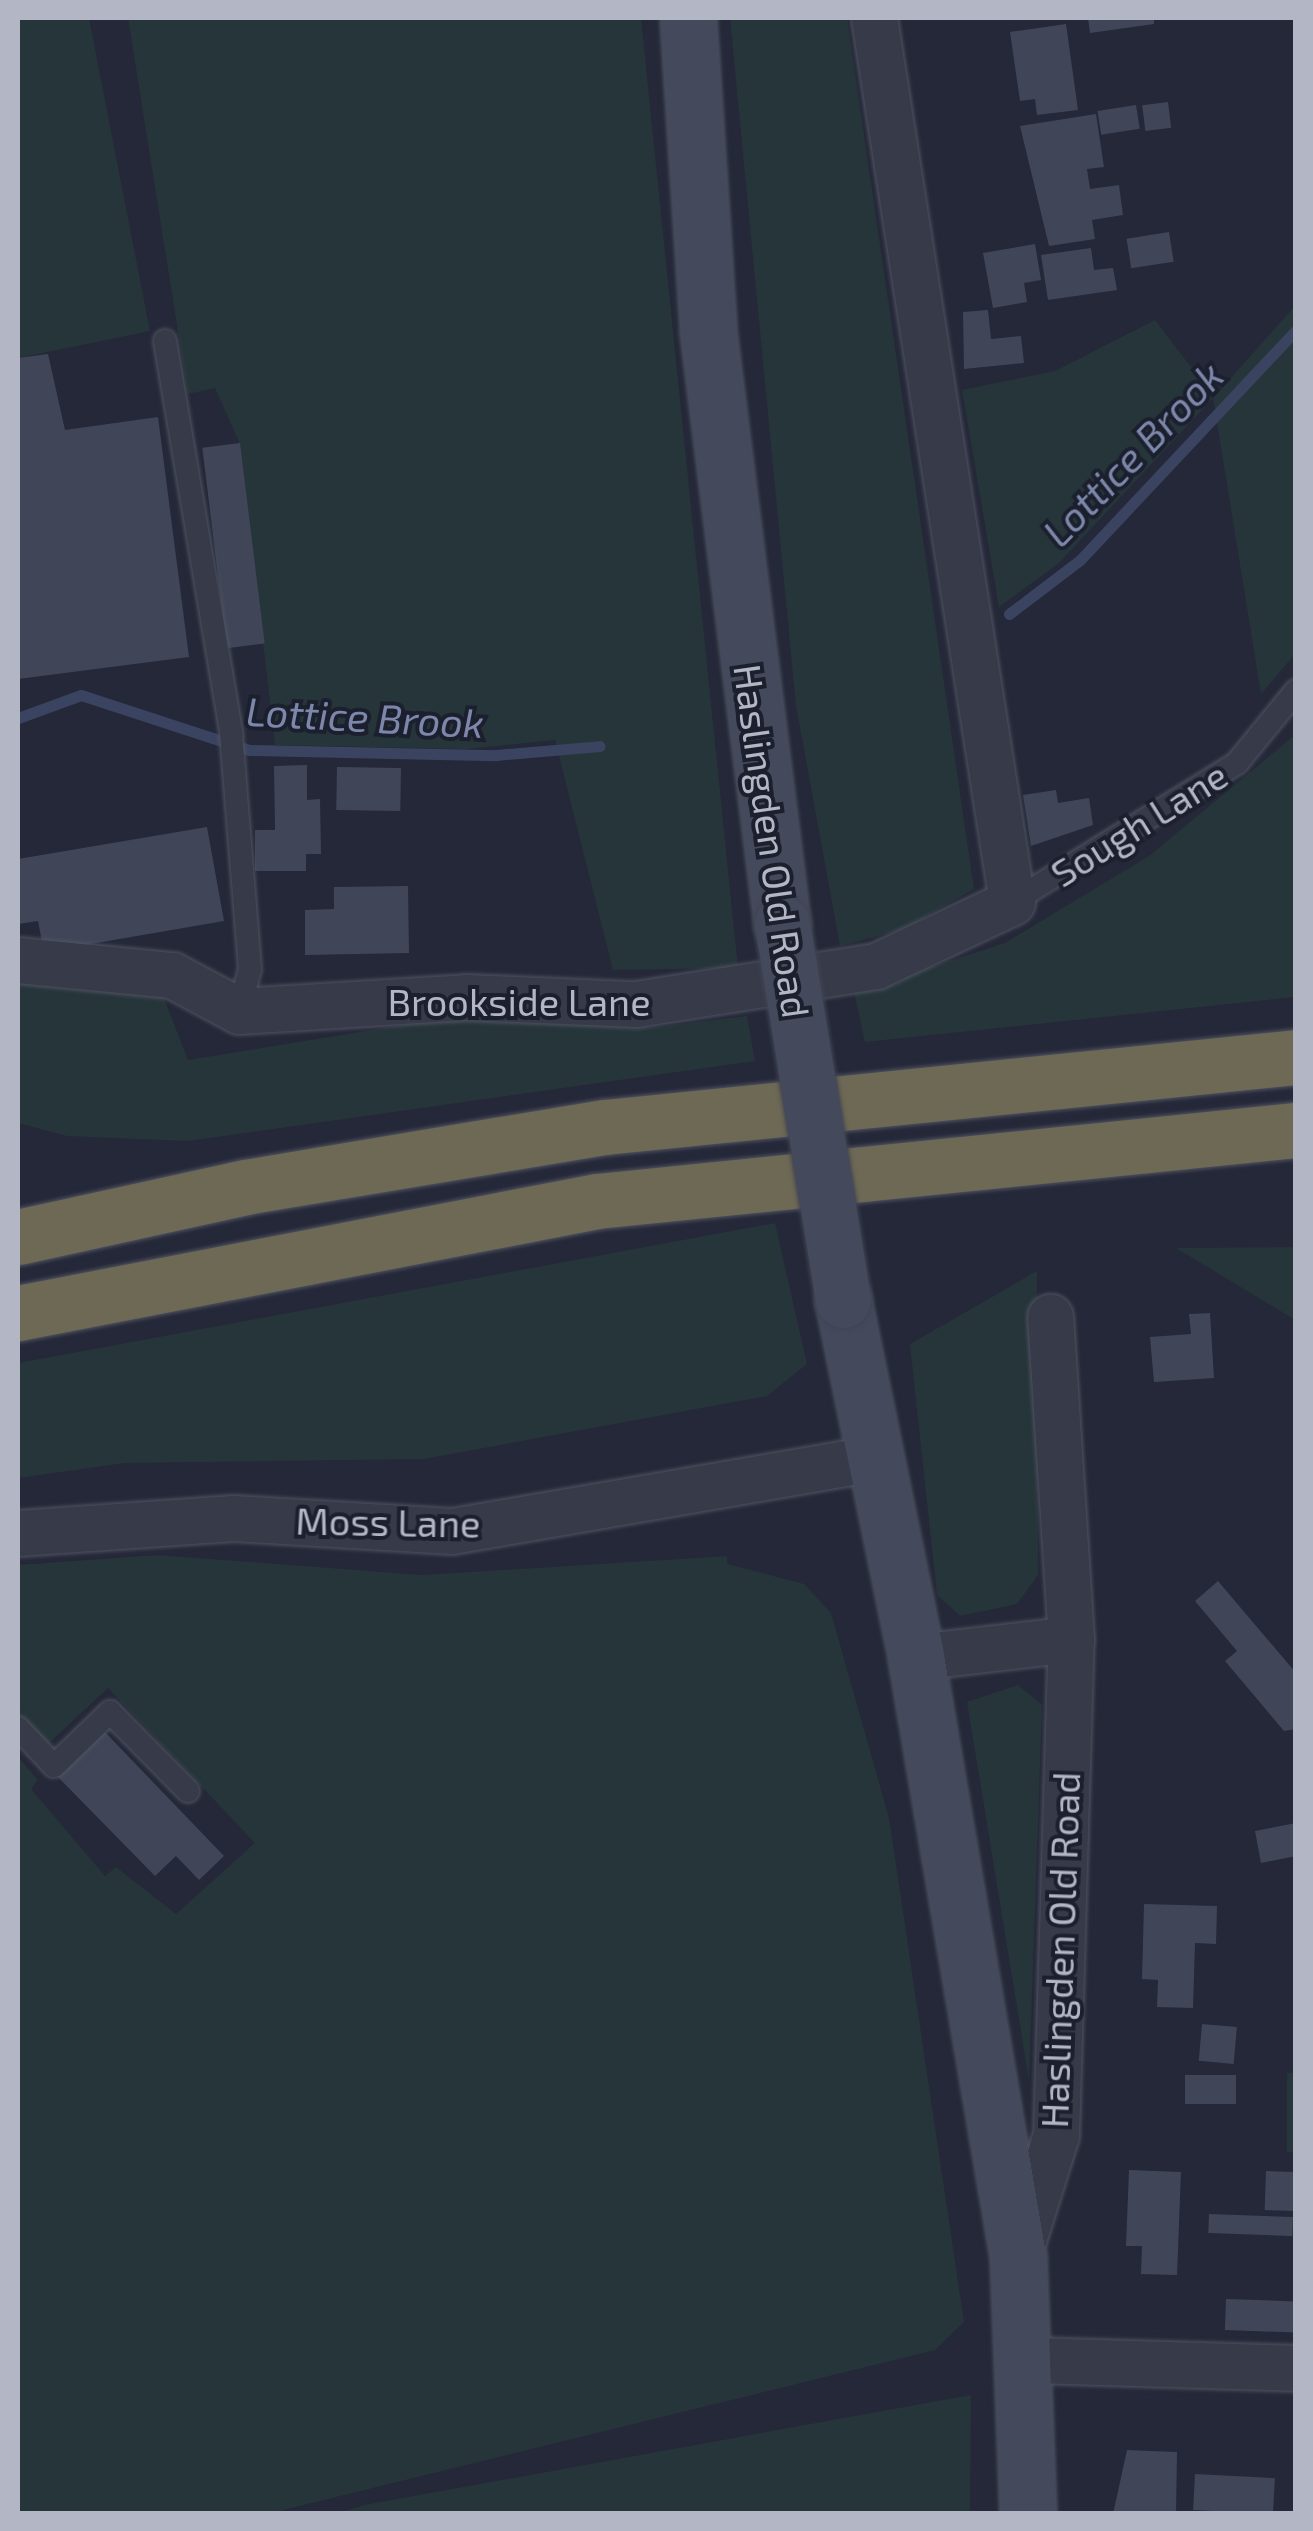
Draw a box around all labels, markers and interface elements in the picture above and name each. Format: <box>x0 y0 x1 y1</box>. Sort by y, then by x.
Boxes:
water label: Lottice Brook <box>1032 351 1232 555</box>
street label: Haslingden Old Road <box>725 661 819 1021</box>
water label: Lottice Brook <box>245 686 485 746</box>
street label: Sough Lane <box>1042 752 1236 896</box>
street label: Brookside Lane <box>387 979 651 1025</box>
street label: Moss Lane <box>295 1498 481 1546</box>
street label: Haslingden Old Road <box>1031 1771 1089 2129</box>

